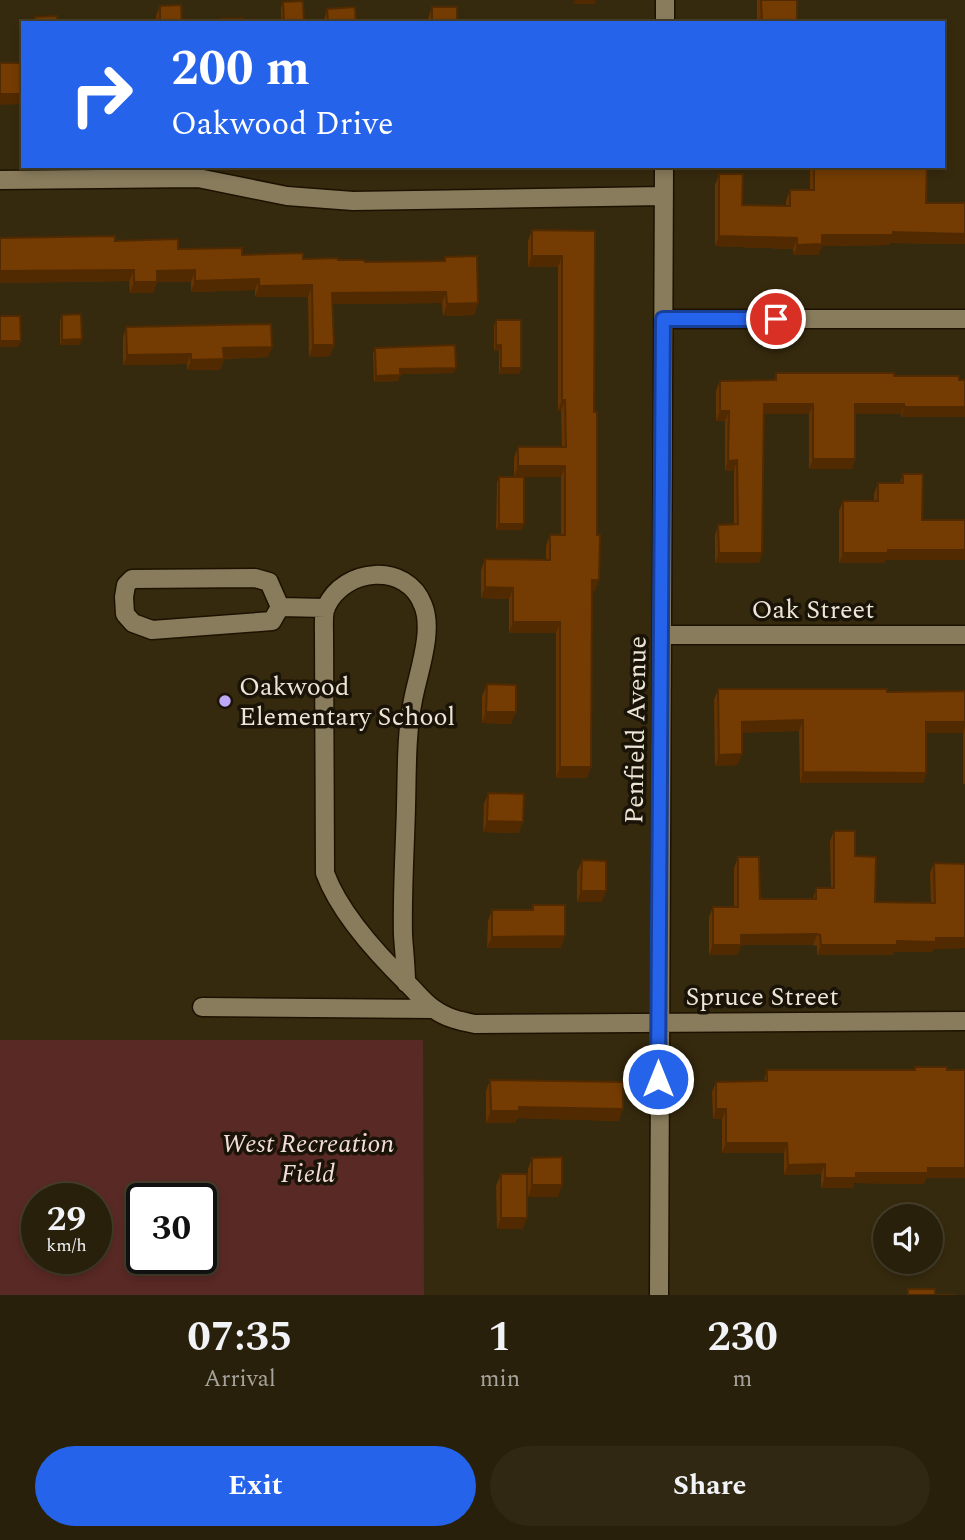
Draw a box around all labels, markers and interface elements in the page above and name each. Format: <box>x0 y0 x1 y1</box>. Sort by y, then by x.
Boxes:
text: 200 m <box>171 32 310 107</box>
icon: right <box>56 49 147 140</box>
text: Oakwood Drive <box>171 100 393 149</box>
pin <box>746 289 806 349</box>
icon: arrive <box>757 300 795 338</box>
street label: Oak Street <box>752 590 874 630</box>
street label: Penfield Avenue <box>614 636 658 824</box>
place label: Oakwood Elementary School <box>239 667 455 737</box>
marker: Oakwood Elementary School <box>217 693 233 709</box>
street label: Spruce Street <box>685 977 839 1017</box>
position arrow <box>621 1042 695 1116</box>
park label: West Recreation Field <box>222 1124 395 1194</box>
speed limit sign: 30 <box>126 1183 217 1274</box>
text: 29 <box>47 1193 86 1246</box>
map controls <box>873 1204 943 1274</box>
button: sound <box>873 1204 943 1274</box>
text: km/h <box>46 1232 87 1259</box>
text: 07:35 <box>187 1306 293 1369</box>
text: 1 <box>488 1306 512 1369</box>
text: 230 <box>707 1306 778 1369</box>
text: Arrival <box>204 1362 276 1397</box>
text: min <box>480 1362 520 1397</box>
text: m <box>733 1362 752 1397</box>
button: Exit <box>35 1446 476 1526</box>
button: Share <box>490 1446 930 1526</box>

